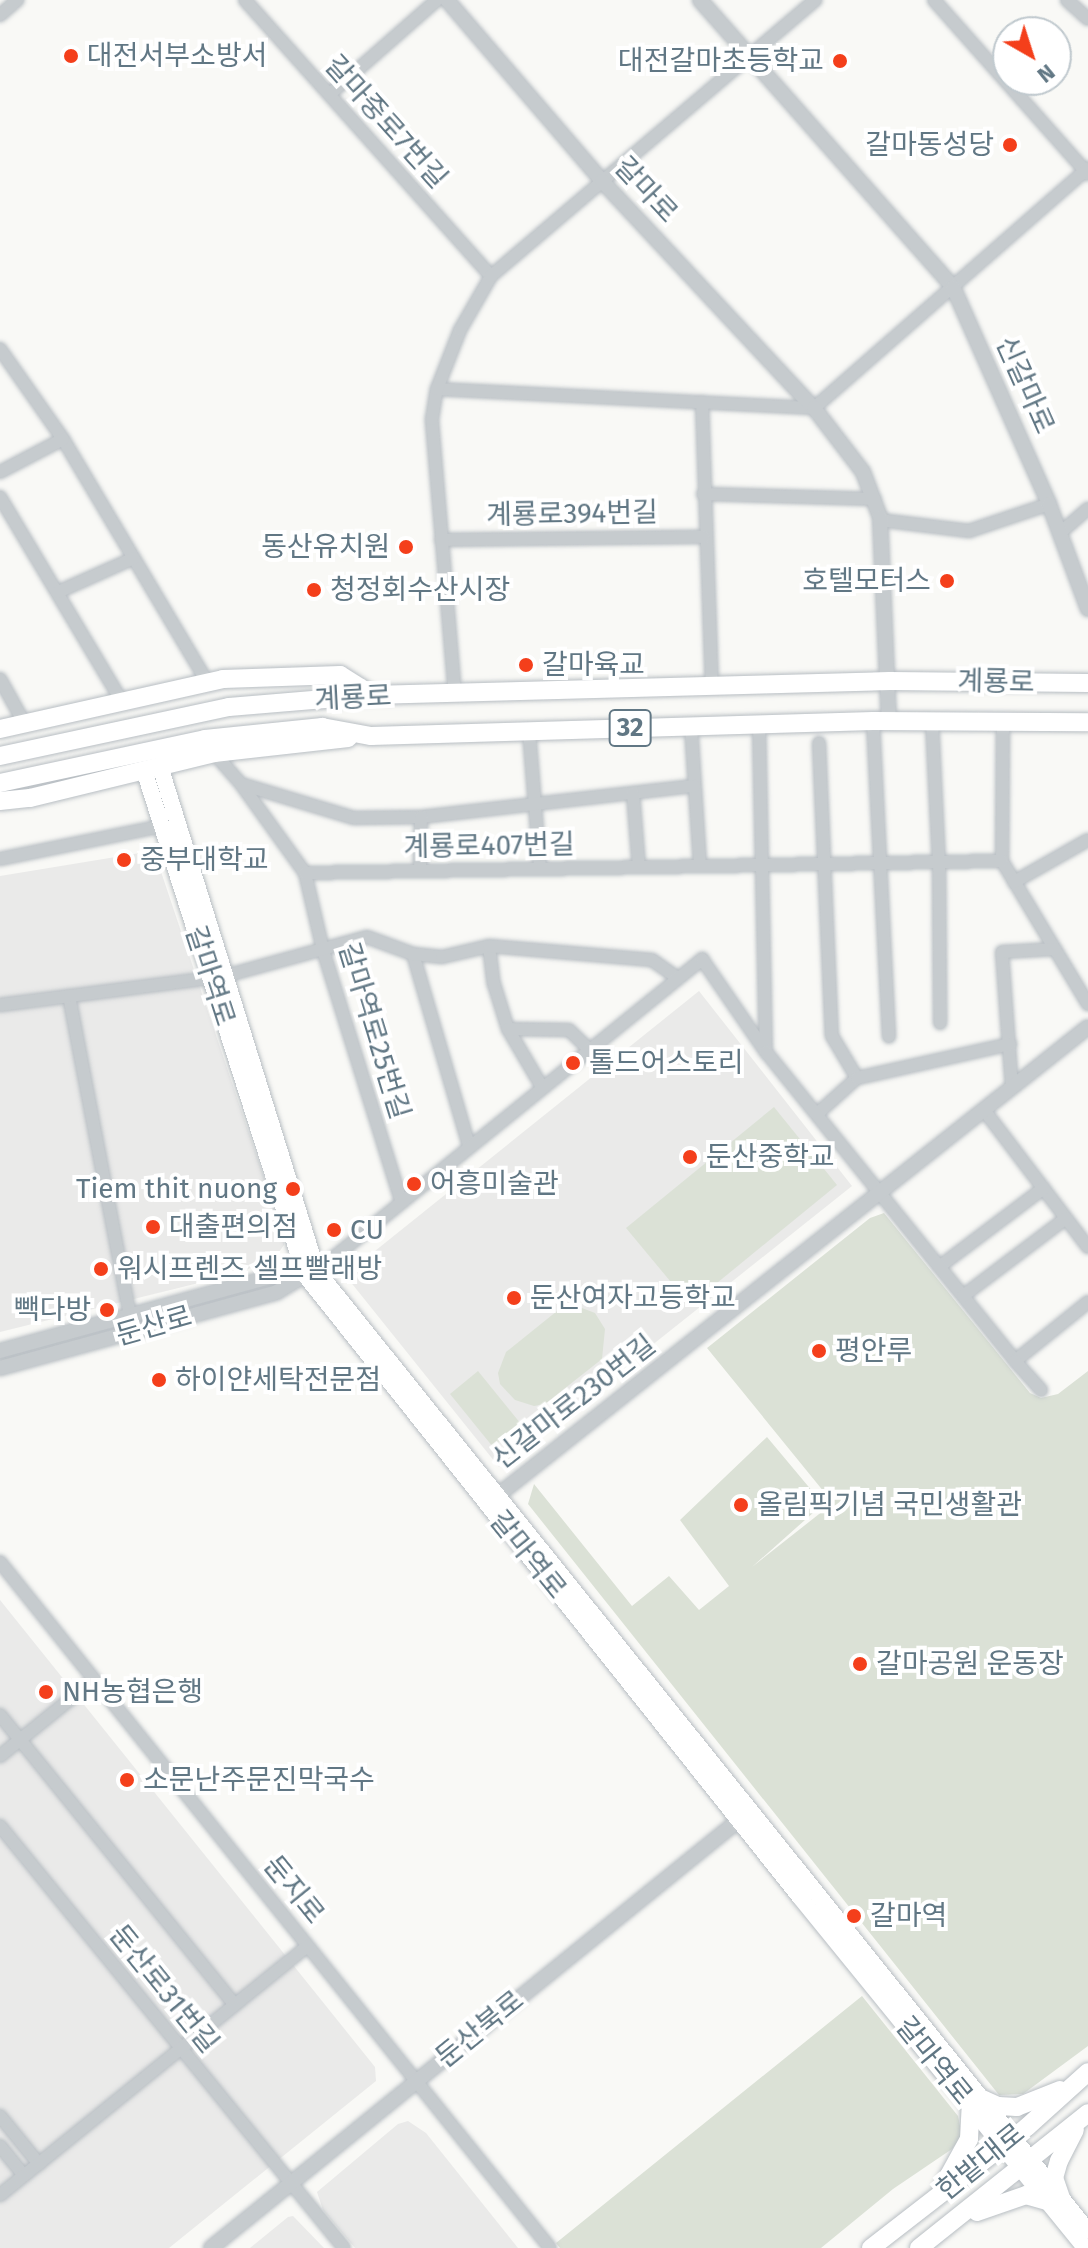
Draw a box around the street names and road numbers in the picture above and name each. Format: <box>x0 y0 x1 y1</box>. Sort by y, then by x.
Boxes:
street label: 갈마중로7번길 <box>318 49 454 195</box>
street label: 갈마로 <box>607 150 685 230</box>
street label: 신갈마로 <box>989 331 1061 439</box>
street label: 계룡로394번길 <box>486 496 658 532</box>
street label: 계룡로 <box>957 665 1035 699</box>
street label: 계룡로 <box>314 679 392 717</box>
road number: 32 <box>608 706 652 750</box>
street label: 계룡로407번길 <box>403 828 575 864</box>
street label: 갈마역로 <box>178 922 242 1030</box>
street label: 갈마역로25번길 <box>331 939 417 1123</box>
street label: 둔산로 <box>112 1299 196 1353</box>
street label: 신갈마로230번길 <box>486 1328 662 1476</box>
street label: 갈마역로 <box>483 1504 573 1606</box>
street label: 둔지로 <box>257 1849 331 1931</box>
street label: 둔산로31번길 <box>102 1919 226 2059</box>
street label: 둔산북로 <box>429 1984 531 2074</box>
street label: 갈마역로 <box>889 2010 979 2112</box>
street label: 한밭대로 <box>930 2117 1032 2207</box>

